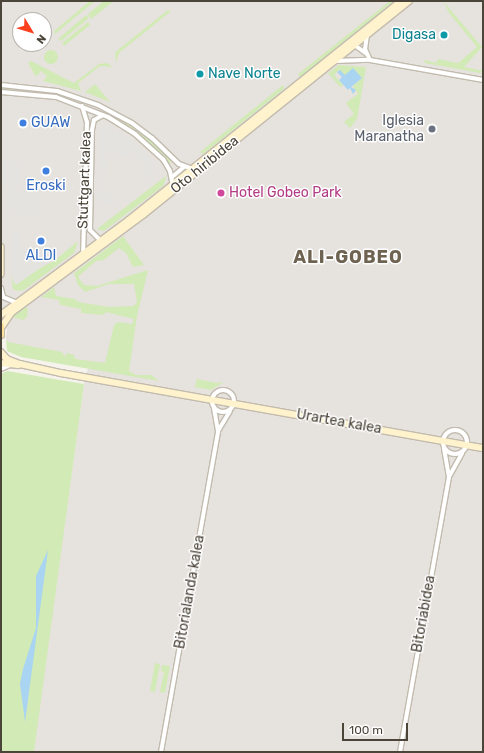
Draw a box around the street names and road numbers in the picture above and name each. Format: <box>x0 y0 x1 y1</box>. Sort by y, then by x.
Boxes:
street label: Stuttgart kalea <box>75 131 95 229</box>
street label: Oto hiribidea <box>168 132 242 198</box>
street label: Urartea kalea <box>295 406 383 438</box>
street label: Bitorialanda kalea <box>172 534 208 650</box>
street label: Bitoriabidea <box>409 574 439 654</box>

